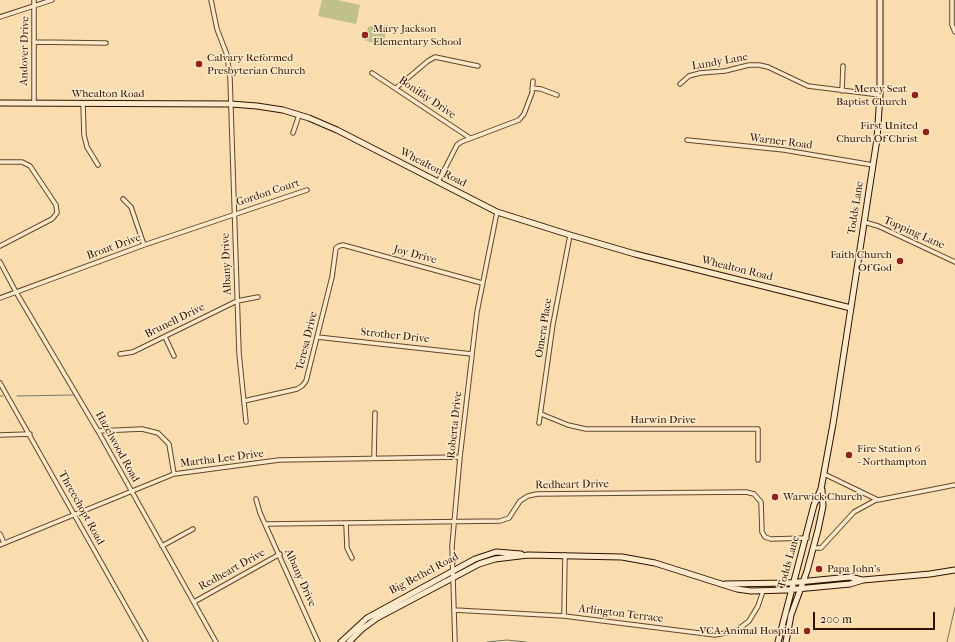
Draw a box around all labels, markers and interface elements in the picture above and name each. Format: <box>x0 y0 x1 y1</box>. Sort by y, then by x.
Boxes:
street label: Andover Drive <box>18 16 32 86</box>
place label: Mary Jackson Elementary School <box>373 22 462 48</box>
marker: Mary Jackson Elementary School <box>360 30 370 40</box>
place label: Calvary Reformed Presbyterian Church <box>207 51 305 77</box>
street label: Lundy Lane <box>691 51 749 73</box>
marker: Calvary Reformed Presbyterian Church <box>194 59 204 69</box>
street label: Bonifay Drive <box>396 74 458 122</box>
place label: Mercy Seat Baptist Church <box>836 82 907 108</box>
street label: Whealton Road <box>71 87 145 101</box>
marker: Mercy Seat Baptist Church <box>910 90 920 100</box>
place label: First United Church Of Christ <box>836 119 918 145</box>
marker: First United Church Of Christ <box>921 127 931 137</box>
street label: Warner Road <box>749 132 813 152</box>
street label: Whealton Road <box>397 146 469 190</box>
street label: Gordon Court <box>235 177 301 209</box>
street label: Todds Lane <box>845 180 867 236</box>
street label: Topping Lane <box>882 214 946 252</box>
street label: Brout Drive <box>85 231 143 263</box>
street label: Albany Drive <box>219 233 235 295</box>
street label: Joy Drive <box>392 243 438 267</box>
place label: Faith Church Of God <box>830 248 892 274</box>
street label: Whealton Road <box>700 254 774 284</box>
marker: Faith Church Of God <box>895 256 905 266</box>
street label: Omera Place <box>533 297 555 359</box>
street label: Brunell Drive <box>143 301 207 341</box>
street label: Teresa Drive <box>293 310 321 372</box>
street label: Strother Drive <box>360 326 430 346</box>
street label: Roberta Drive <box>445 391 465 459</box>
street label: Hazelwood Road <box>92 409 142 485</box>
street label: Harwin Drive <box>630 413 696 427</box>
place label: Fire Station 6 - Northampton <box>857 442 927 468</box>
street label: Martha Lee Drive <box>179 447 265 471</box>
marker: Fire Station 6 - Northampton <box>844 450 854 460</box>
street label: Threechopt Road <box>55 469 107 547</box>
street label: Redheart Drive <box>535 478 609 492</box>
place label: Warwick Church <box>783 490 862 504</box>
marker: Warwick Church <box>770 492 780 502</box>
street label: Todds Lane <box>775 534 803 590</box>
street label: Redheart Drive <box>197 546 267 594</box>
street label: Albany Drive <box>281 547 319 609</box>
street label: Big Bethel Road <box>387 550 461 598</box>
place label: Papa John's <box>827 562 880 576</box>
marker: Papa John's <box>814 564 824 574</box>
street label: Arlington Terrace <box>578 602 664 626</box>
scale bar <box>815 604 937 630</box>
text: 200 m <box>820 612 852 626</box>
place label: VCA Animal Hospital <box>699 624 799 638</box>
marker: VCA Animal Hospital <box>802 626 812 636</box>

